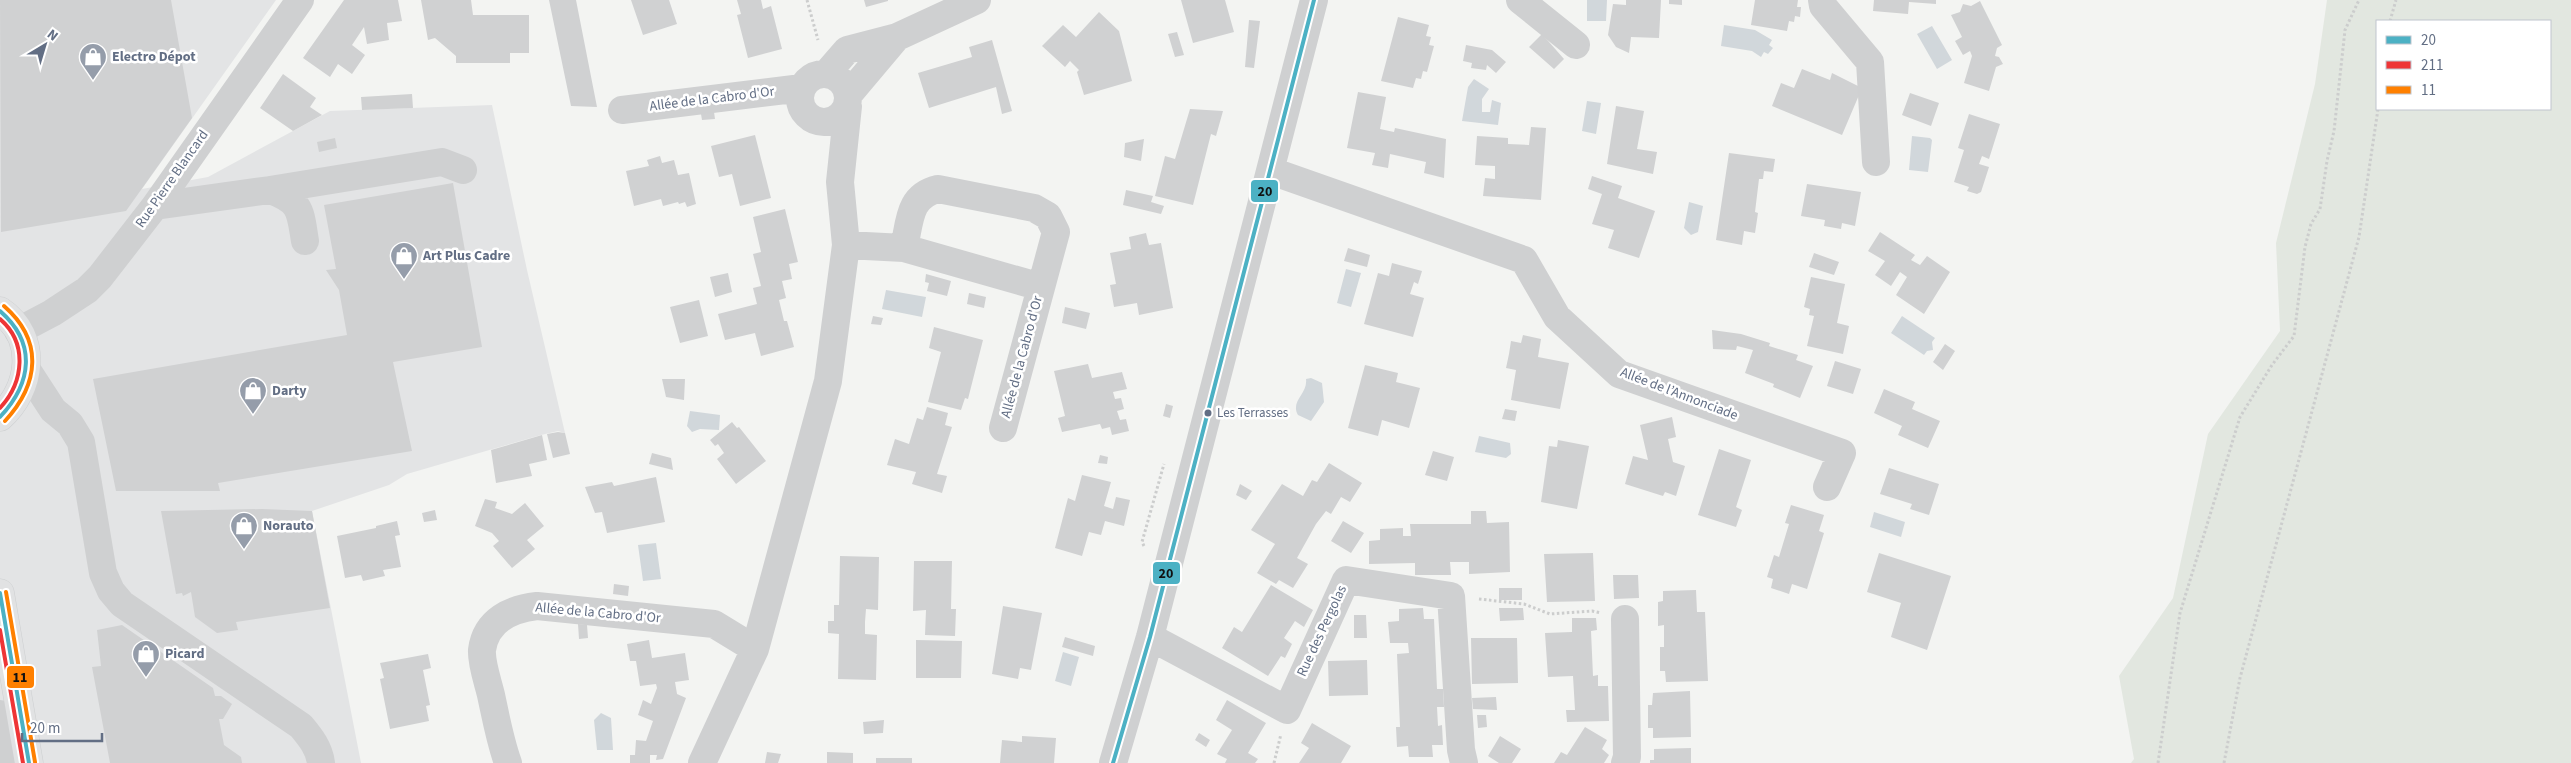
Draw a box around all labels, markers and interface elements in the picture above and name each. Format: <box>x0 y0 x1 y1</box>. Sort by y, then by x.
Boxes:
north arrow <box>20 20 70 70</box>
legend <box>2376 20 2551 110</box>
text: N <box>43 25 62 46</box>
text: 20 <box>2421 30 2436 51</box>
shop icon: Electro Dépot <box>78 42 108 81</box>
place label: Electro Dépot <box>112 47 196 67</box>
text: 211 <box>2421 55 2443 76</box>
text: 11 <box>2421 80 2436 101</box>
street label: Allée de la Cabro d'Or <box>648 81 776 117</box>
street label: Rue Pierre Blancard <box>131 126 213 232</box>
line badge: 20 <box>1250 179 1279 203</box>
text: 20 <box>1258 182 1272 202</box>
shop icon: Art Plus Cadre <box>389 241 419 280</box>
place label: Art Plus Cadre <box>422 246 510 266</box>
street label: Allée de la Cabro d'Or <box>996 294 1048 420</box>
street label: Allée de l’Annonciade <box>1617 362 1741 426</box>
shop icon: Darty <box>238 376 268 415</box>
place label: Darty <box>272 381 307 401</box>
place label: Les Terrasses <box>1217 404 1289 422</box>
marker: Les Terrasses <box>1203 408 1213 418</box>
shop icon: Norauto <box>229 511 259 550</box>
place label: Norauto <box>263 516 314 536</box>
line badge: 20 <box>1152 561 1181 585</box>
text: 20 <box>1159 564 1173 584</box>
street label: Rue des Pergolas <box>1292 582 1352 680</box>
street label: Allée de la Cabro d'Or <box>535 598 662 628</box>
shop icon: Picard <box>131 639 161 678</box>
place label: Picard <box>165 644 204 664</box>
line badge: 11 <box>6 665 35 689</box>
text: 11 <box>13 668 27 688</box>
scale bar <box>22 710 102 742</box>
text: 20 m <box>30 718 60 739</box>

